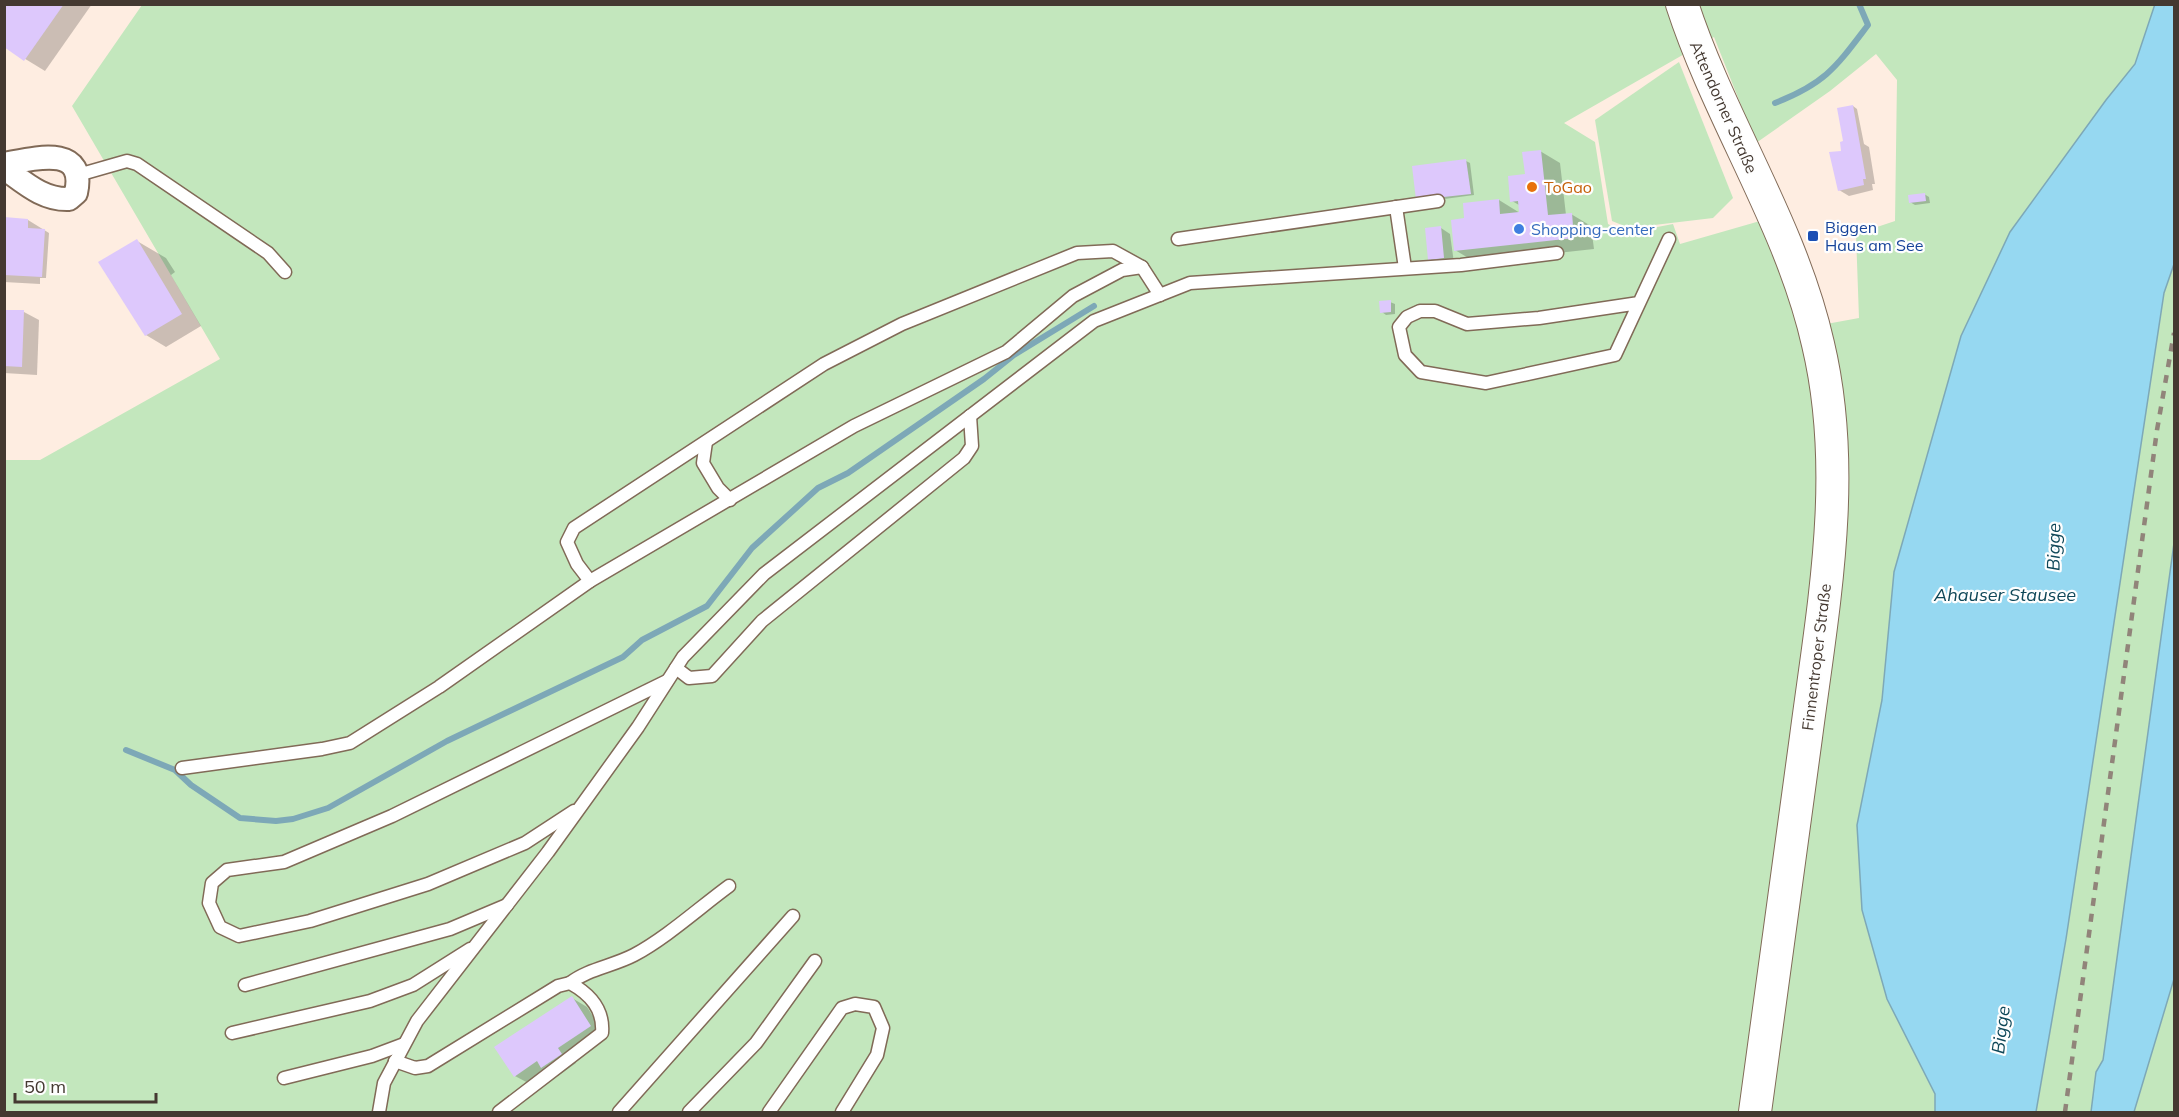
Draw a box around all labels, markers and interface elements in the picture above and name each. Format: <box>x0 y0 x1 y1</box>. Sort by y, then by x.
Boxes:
street label: Attendorner Straße <box>1686 38 1762 176</box>
place label: ToGao <box>1544 177 1592 197</box>
marker: ToGao <box>1525 180 1539 194</box>
place label: Biggen Haus am See <box>1825 217 1923 255</box>
place label: Shopping-center <box>1531 219 1655 239</box>
marker: Shopping-center <box>1512 222 1526 236</box>
marker: Biggen Haus am See <box>1806 229 1820 243</box>
water label: Bigge <box>2042 523 2065 571</box>
street label: Finnentroper Straße <box>1797 582 1835 732</box>
water label: Ahauser Stausee <box>1933 583 2076 606</box>
water label: Bigge <box>1986 1005 2015 1055</box>
scale bar <box>15 1066 156 1104</box>
text: 50 m <box>24 1075 66 1098</box>

